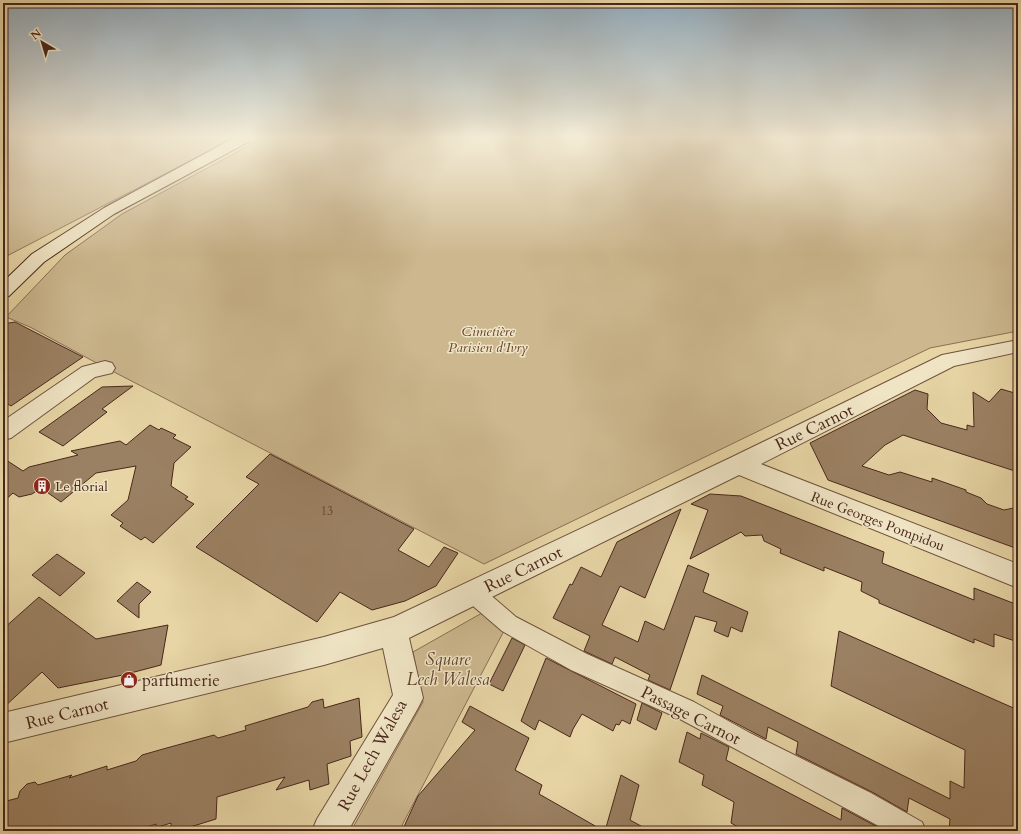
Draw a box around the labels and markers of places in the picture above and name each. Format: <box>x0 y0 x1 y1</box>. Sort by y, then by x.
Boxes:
building icon: Le florial <box>32 476 52 496</box>
place label: Le florial <box>55 477 108 496</box>
place label: parfumerie <box>142 669 220 692</box>
shop icon: parfumerie <box>119 670 139 690</box>

